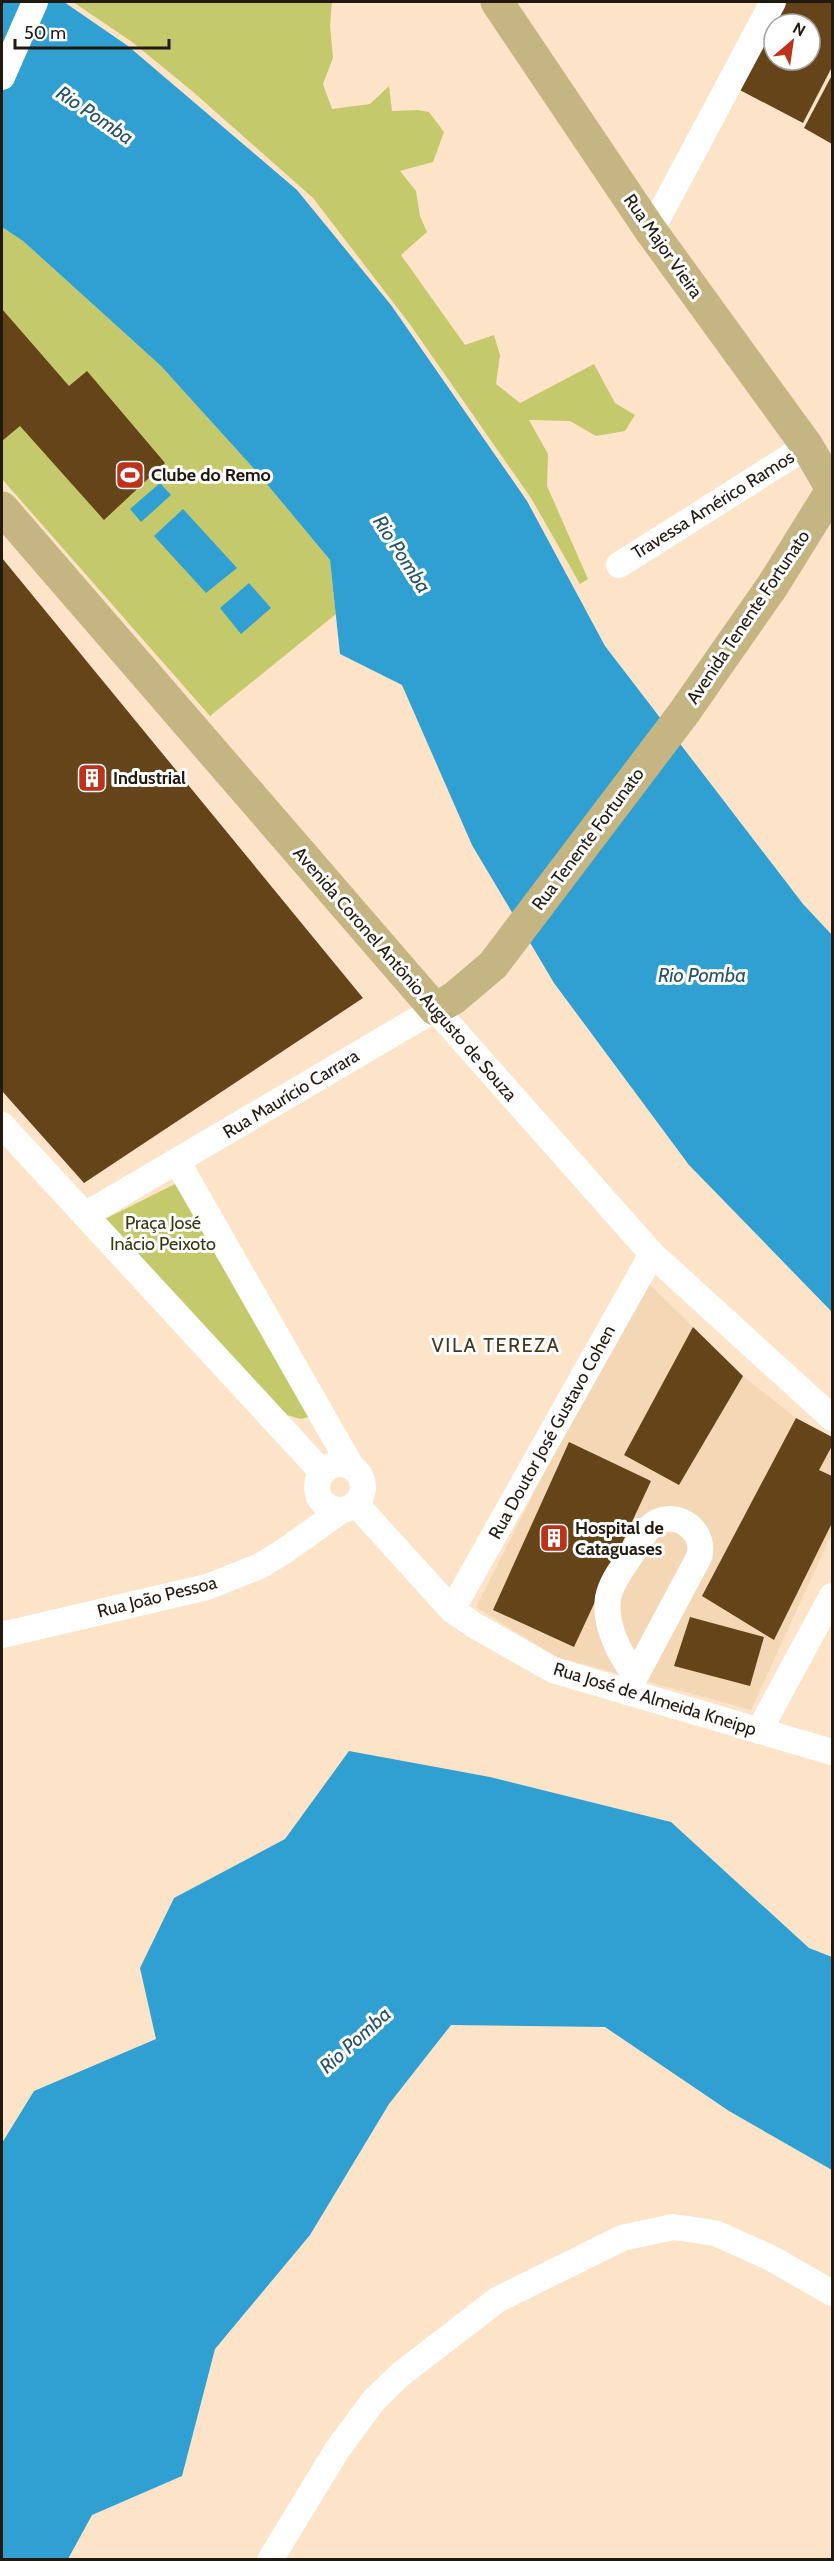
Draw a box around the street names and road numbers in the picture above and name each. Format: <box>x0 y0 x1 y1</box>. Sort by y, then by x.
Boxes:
street label: Rua Major Vieira <box>619 190 707 303</box>
street label: Travessa Américo Ramos <box>628 446 798 564</box>
street label: Avenida Tenente Fortunato <box>682 526 814 708</box>
street label: Rua Tenente Fortunato <box>527 763 649 915</box>
street label: Avenida Coronel Antônio Augusto de Souza <box>289 842 522 1106</box>
street label: Rua Maurício Carrara <box>219 1045 363 1143</box>
street label: Rua Doutor José Gustavo Cohen <box>484 1321 620 1543</box>
street label: Rua João Pessoa <box>95 1571 219 1622</box>
street label: Rua José de Almeida Kneipp <box>551 1658 759 1740</box>

